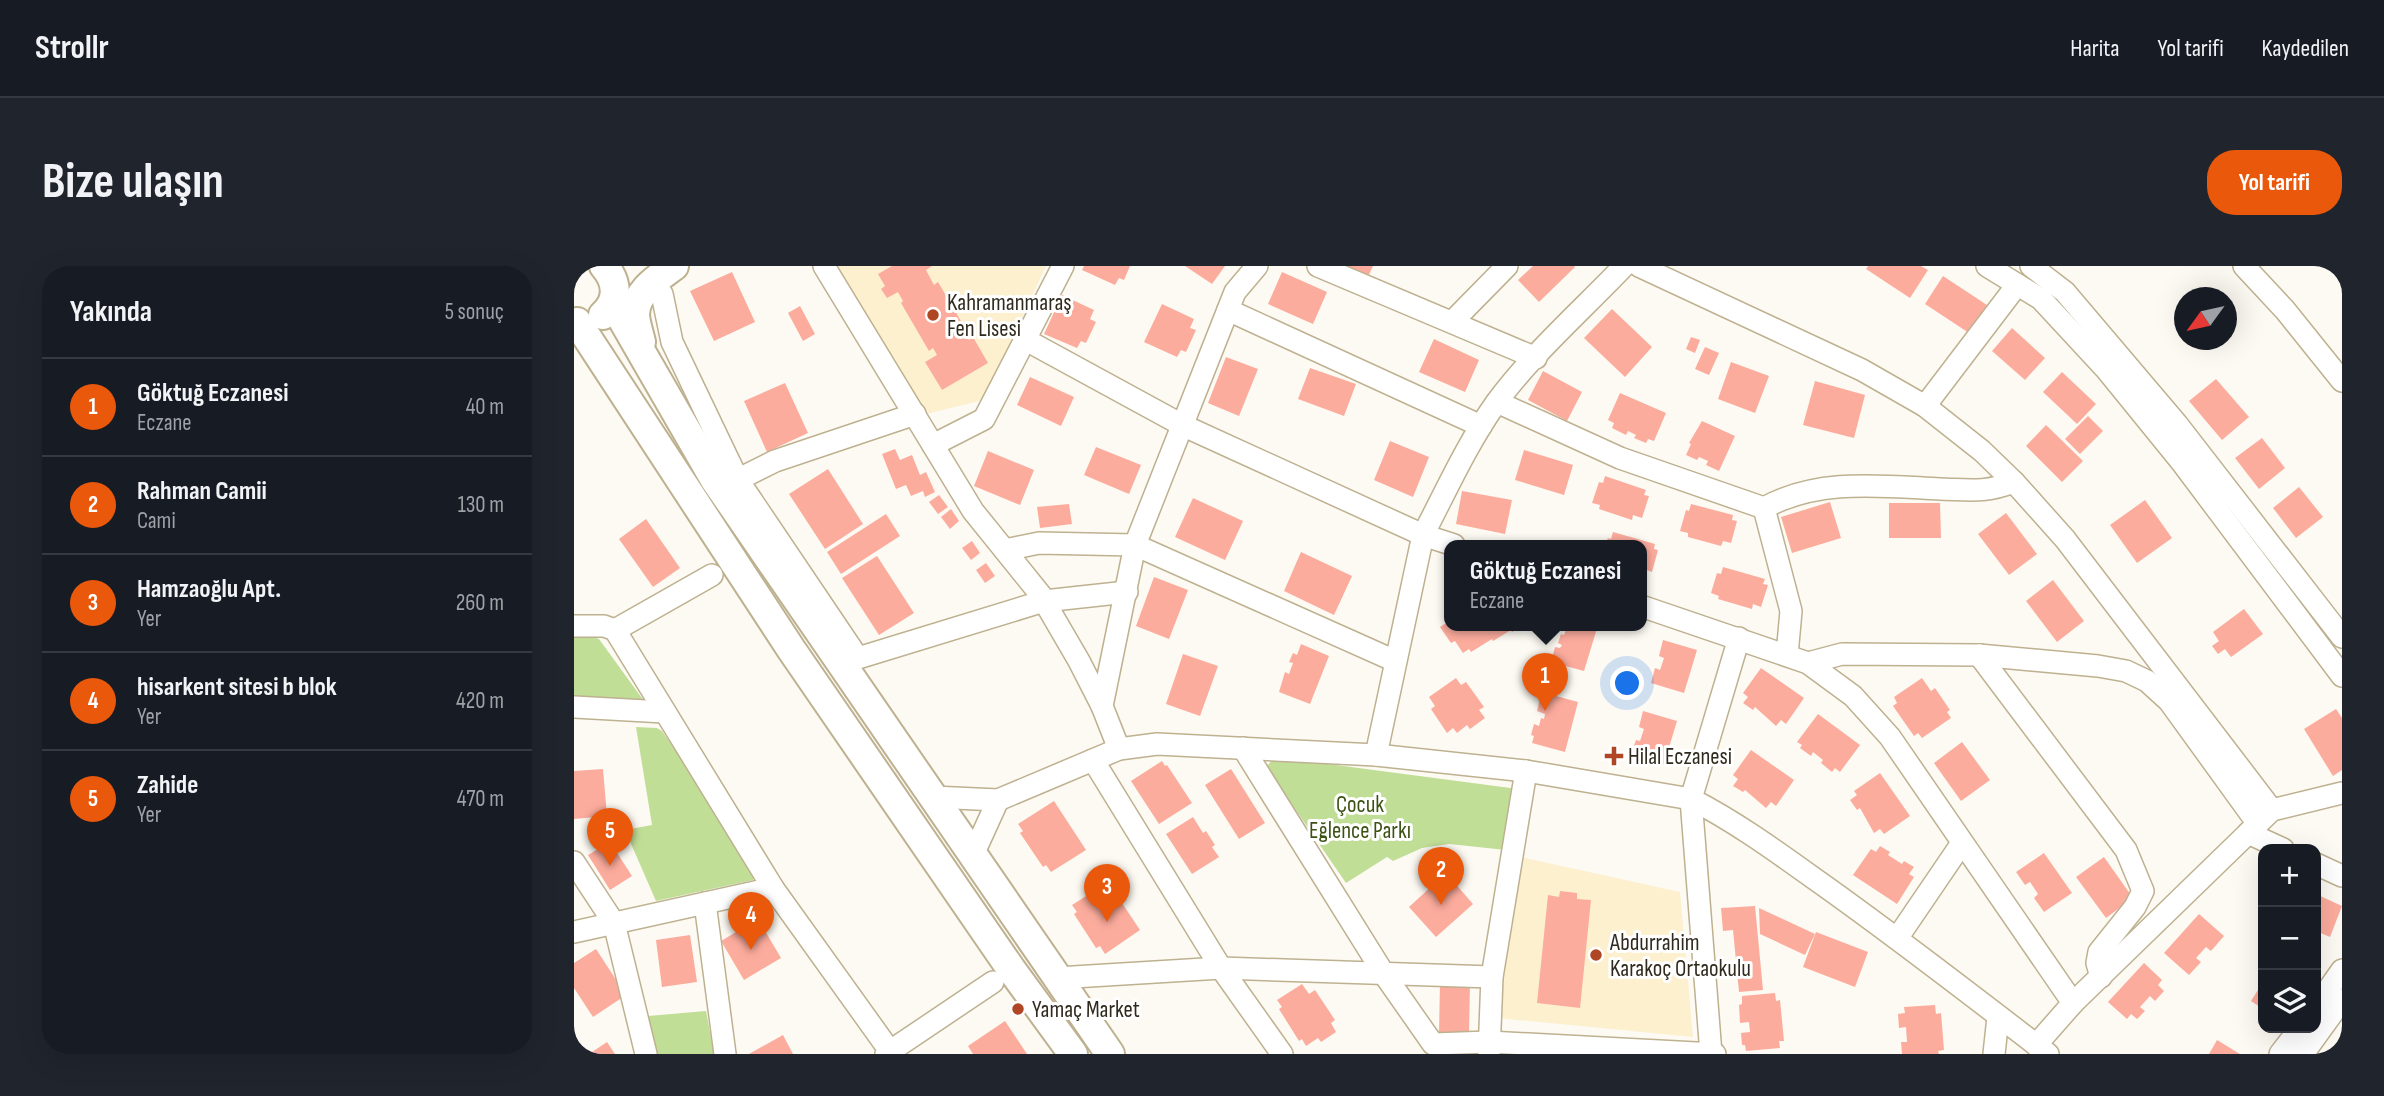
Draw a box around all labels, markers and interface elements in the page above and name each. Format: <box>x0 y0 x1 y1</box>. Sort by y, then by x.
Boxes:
text: Strollr <box>35 28 109 68</box>
text: Harita <box>2070 34 2120 63</box>
text: Yol tarifi <box>2158 34 2224 63</box>
text: Kaydedilen <box>2262 34 2349 63</box>
button: Yol tarifi <box>2207 150 2342 215</box>
text: Bize ulaşın <box>42 153 224 212</box>
north arrow <box>2174 287 2237 350</box>
place label: Kahramanmaraş Fen Lisesi <box>947 289 1072 343</box>
text: Yakında <box>70 294 152 330</box>
text: 5 sonuç <box>445 298 504 326</box>
marker: Kahramanmaraş Fen Lisesi <box>925 307 941 323</box>
text: Göktuğ Eczanesi <box>137 378 288 409</box>
text: 1 <box>88 393 98 421</box>
text: 40 m <box>466 393 504 421</box>
text: Eczane <box>137 409 192 437</box>
text: Rahman Camii <box>137 476 267 507</box>
text: 2 <box>88 491 98 519</box>
text: 130 m <box>458 491 504 519</box>
text: Cami <box>137 507 176 535</box>
popup <box>1444 540 1647 631</box>
text: Göktuğ Eczanesi <box>1470 556 1621 587</box>
text: Hamzaoğlu Apt. <box>137 574 281 605</box>
text: Eczane <box>1470 587 1524 615</box>
text: 3 <box>88 589 98 617</box>
text: 260 m <box>456 589 504 617</box>
text: Yer <box>137 605 161 633</box>
pin: 1 <box>1522 653 1568 711</box>
your location <box>1610 666 1644 700</box>
text: hisarkent sitesi b blok <box>137 672 337 703</box>
text: 4 <box>88 687 98 715</box>
text: 420 m <box>456 687 504 715</box>
text: Yer <box>137 703 161 731</box>
place label: Hilal Eczanesi <box>1628 743 1732 771</box>
marker: Hilal Eczanesi <box>1606 748 1622 764</box>
text: Zahide <box>137 770 198 801</box>
text: 5 <box>88 785 98 813</box>
text: 470 m <box>457 785 504 813</box>
park label: Çocuk Eğlence Parkı <box>1309 791 1411 845</box>
text: Yer <box>137 801 161 829</box>
pin: 5 <box>587 808 633 866</box>
map controls <box>2258 844 2321 1033</box>
button: + <box>2258 844 2321 907</box>
pin: 2 <box>1418 847 1464 905</box>
pin: 3 <box>1084 864 1130 922</box>
pin: 4 <box>728 892 774 950</box>
button: − <box>2258 907 2321 970</box>
place label: Abdurrahim Karakoç Ortaokulu <box>1609 929 1751 983</box>
marker: Abdurrahim Karakoç Ortaokulu <box>1588 947 1604 963</box>
button: layers <box>2258 970 2321 1033</box>
place label: Yamaç Market <box>1032 996 1140 1024</box>
marker: Yamaç Market <box>1010 1001 1026 1017</box>

